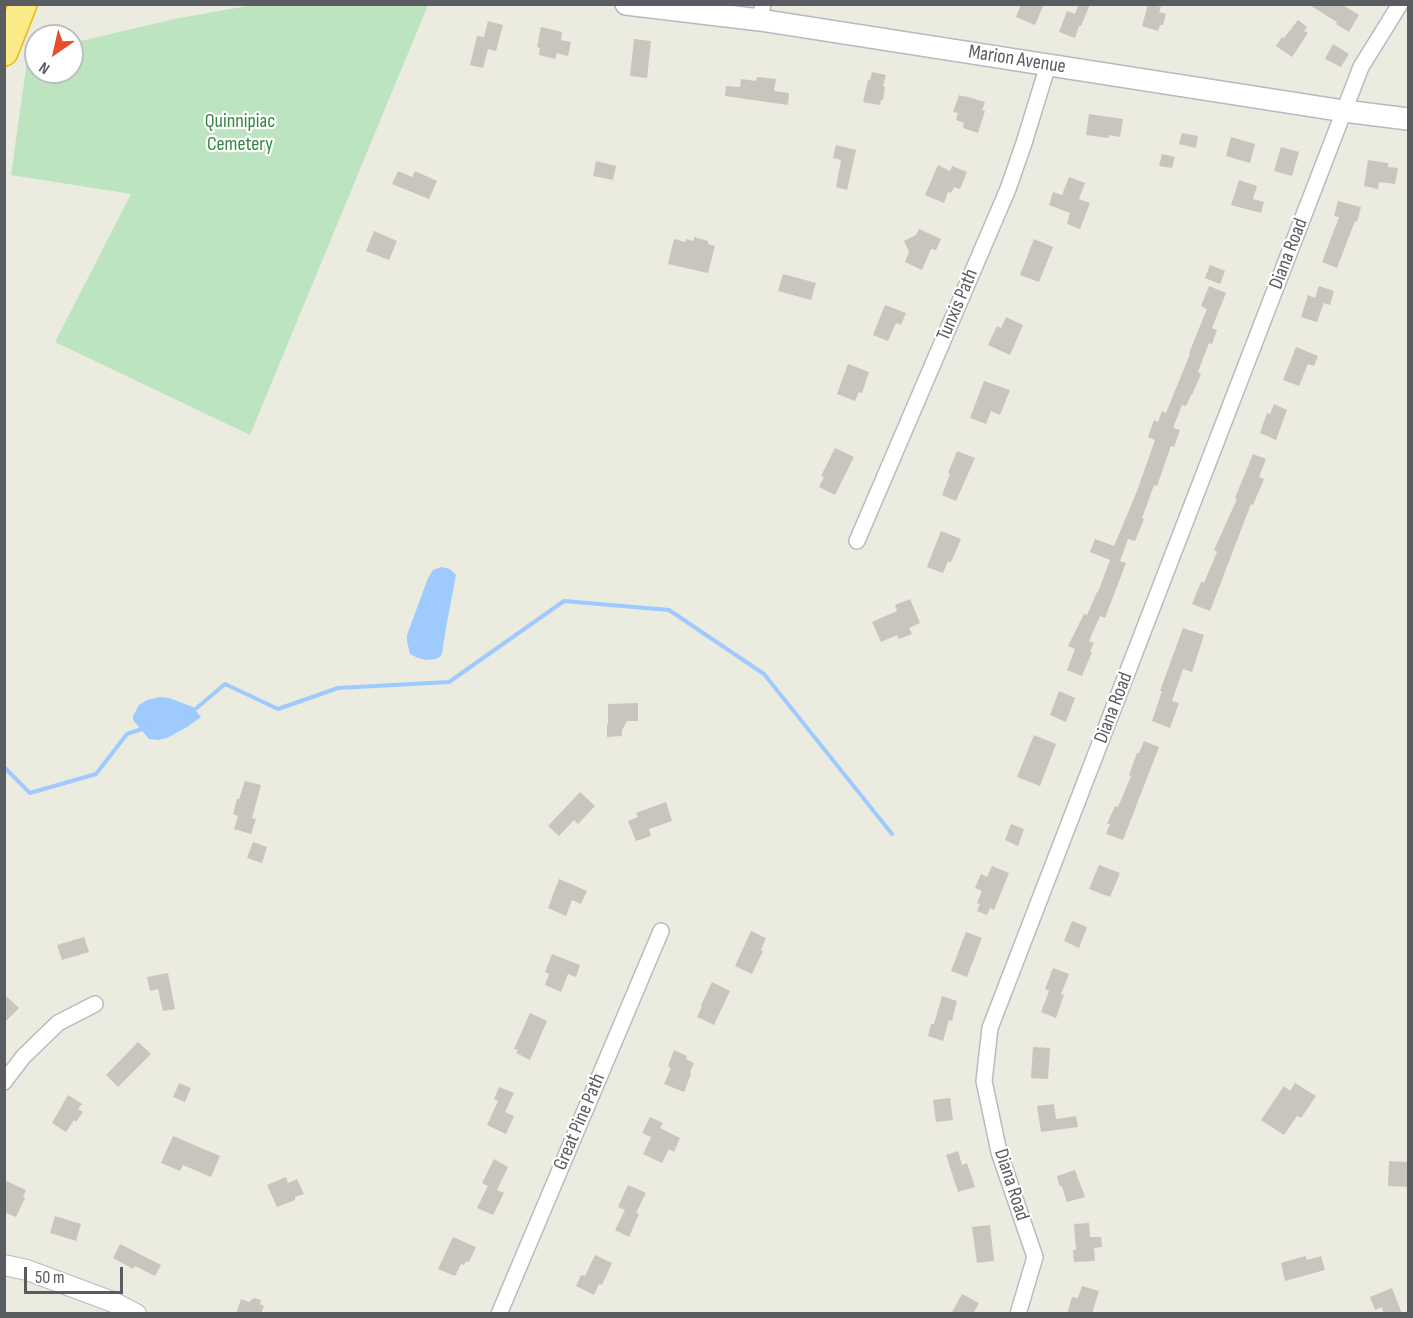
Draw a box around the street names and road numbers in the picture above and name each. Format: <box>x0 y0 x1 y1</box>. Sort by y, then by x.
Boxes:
street label: Marion Avenue <box>967 40 1067 80</box>
street label: Diana Road <box>1265 215 1313 293</box>
street label: Tunxis Path <box>932 265 984 345</box>
street label: Diana Road <box>1090 669 1138 747</box>
street label: Great Pine Path <box>549 1070 611 1174</box>
street label: Diana Road <box>988 1146 1034 1224</box>

